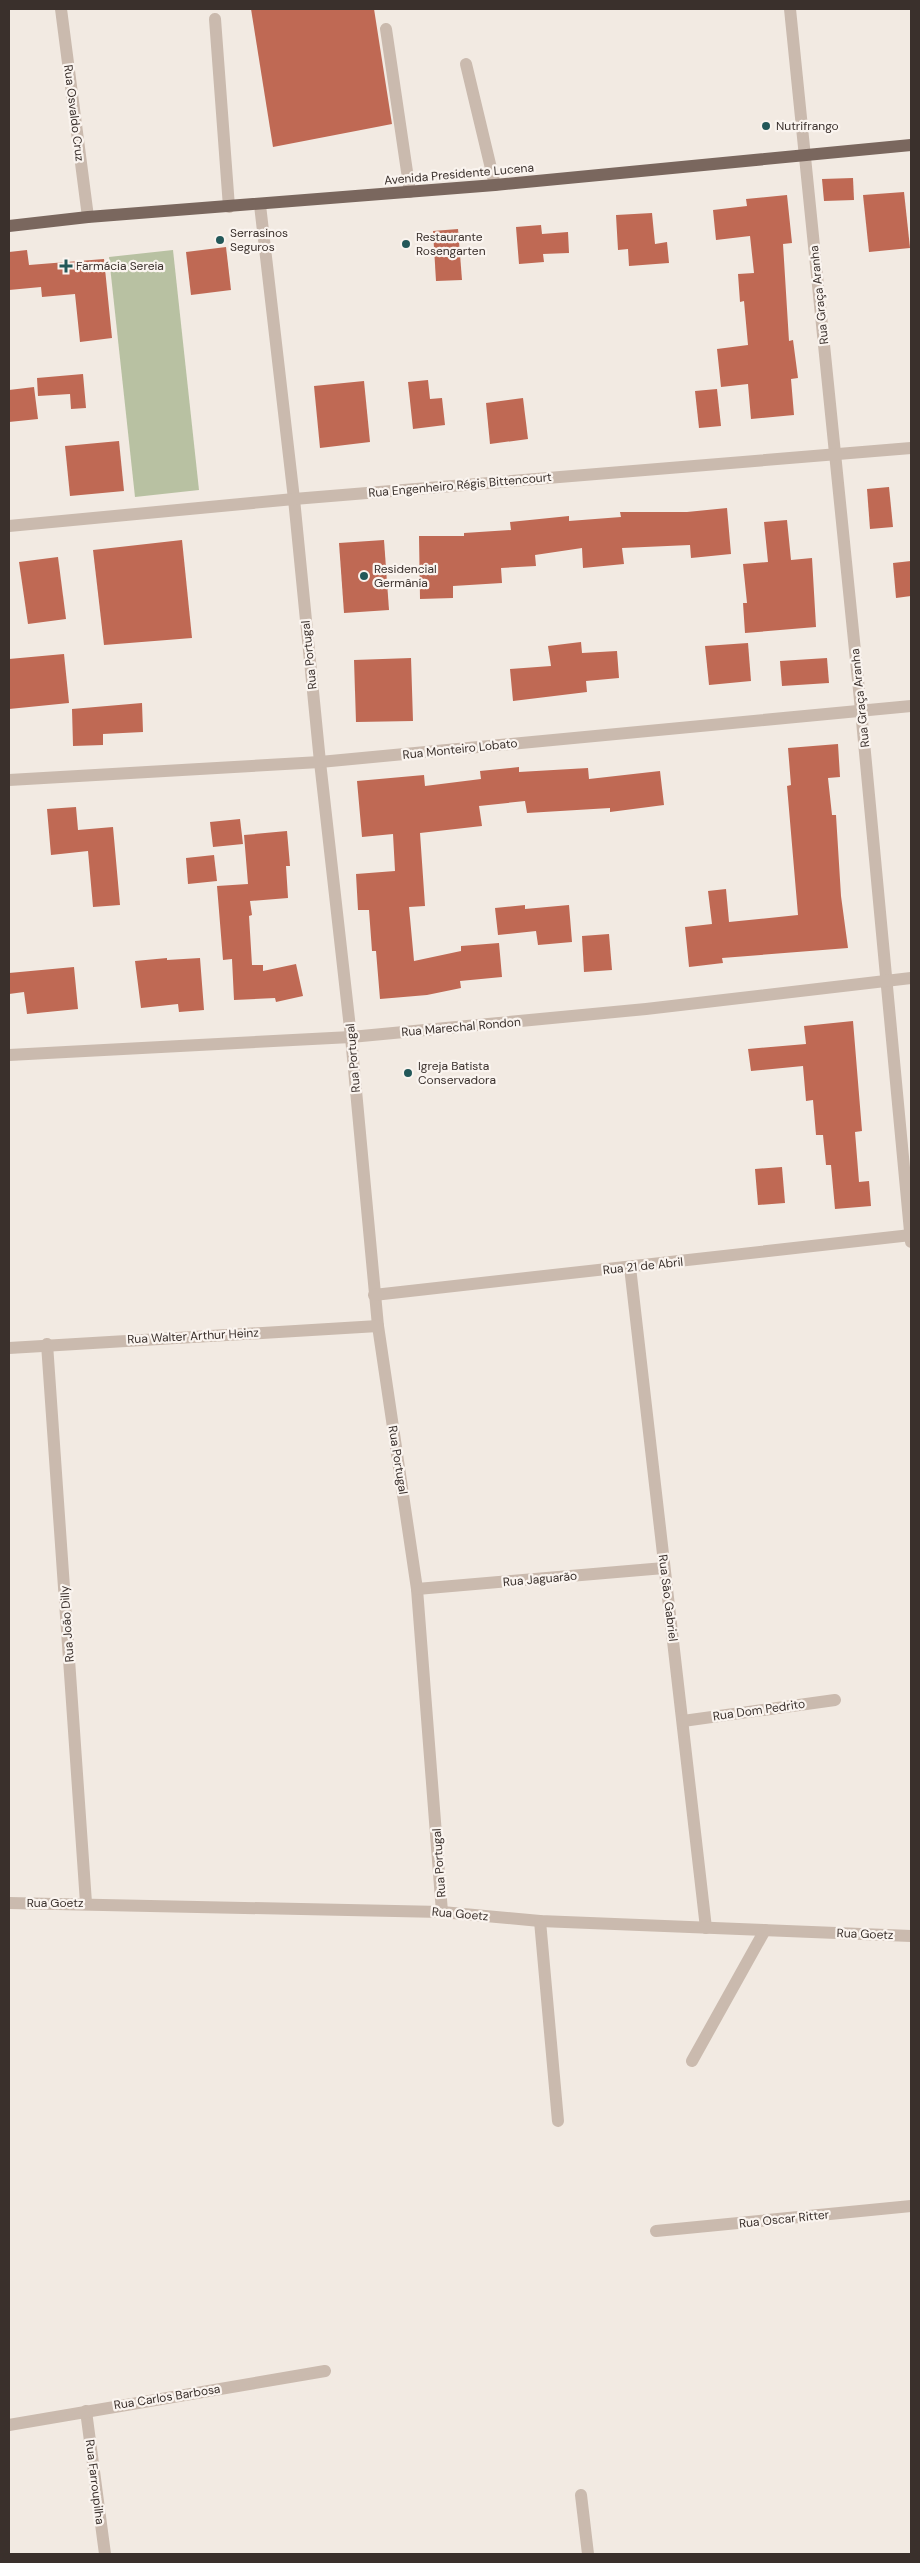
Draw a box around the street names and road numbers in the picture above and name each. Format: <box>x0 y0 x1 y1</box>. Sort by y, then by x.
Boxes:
street label: Rua Osvaldo Cruz <box>60 64 88 162</box>
street label: Avenida Presidente Lucena <box>384 159 534 189</box>
street label: Rua Graça Aranha <box>806 245 832 345</box>
street label: Rua Engenheiro Régis Bittencourt <box>368 469 553 501</box>
street label: Rua Portugal <box>297 620 321 690</box>
street label: Rua Graça Aranha <box>847 648 873 748</box>
street label: Rua Monteiro Lobato <box>402 735 518 763</box>
street label: Rua Marechal Rondon <box>401 1014 521 1040</box>
street label: Rua Portugal <box>342 1023 364 1093</box>
street label: Rua 21 de Abril <box>602 1254 684 1278</box>
street label: Rua Walter Arthur Heinz <box>127 1325 259 1347</box>
street label: Rua Portugal <box>385 1424 411 1496</box>
street label: Rua São Gabriel <box>655 1554 681 1642</box>
street label: Rua Jaguarão <box>502 1568 578 1590</box>
street label: Rua João Dilly <box>56 1585 78 1663</box>
street label: Rua Dom Pedrito <box>712 1696 806 1724</box>
street label: Rua Portugal <box>429 1828 449 1898</box>
street label: Rua Goetz <box>27 1895 83 1911</box>
street label: Rua Goetz <box>431 1904 489 1924</box>
street label: Rua Goetz <box>836 1925 894 1943</box>
street label: Rua Oscar Ritter <box>738 2206 830 2232</box>
street label: Rua Carlos Barbosa <box>113 2381 221 2413</box>
street label: Rua Farroupilha <box>82 2439 108 2525</box>

